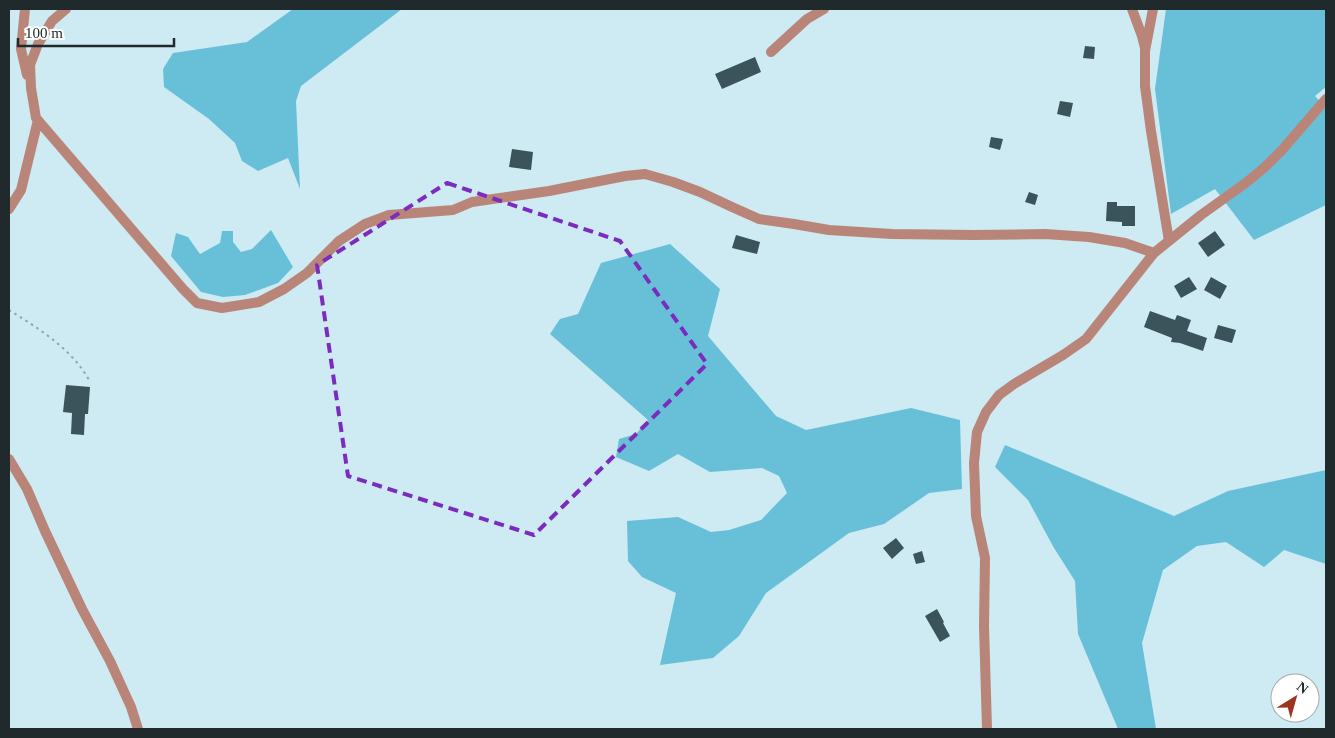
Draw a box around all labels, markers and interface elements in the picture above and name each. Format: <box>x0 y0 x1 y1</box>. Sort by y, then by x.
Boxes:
scale bar <box>18 15 174 47</box>
text: 100 m <box>25 25 63 41</box>
north arrow <box>1270 673 1320 723</box>
text: N <box>1294 679 1311 697</box>

